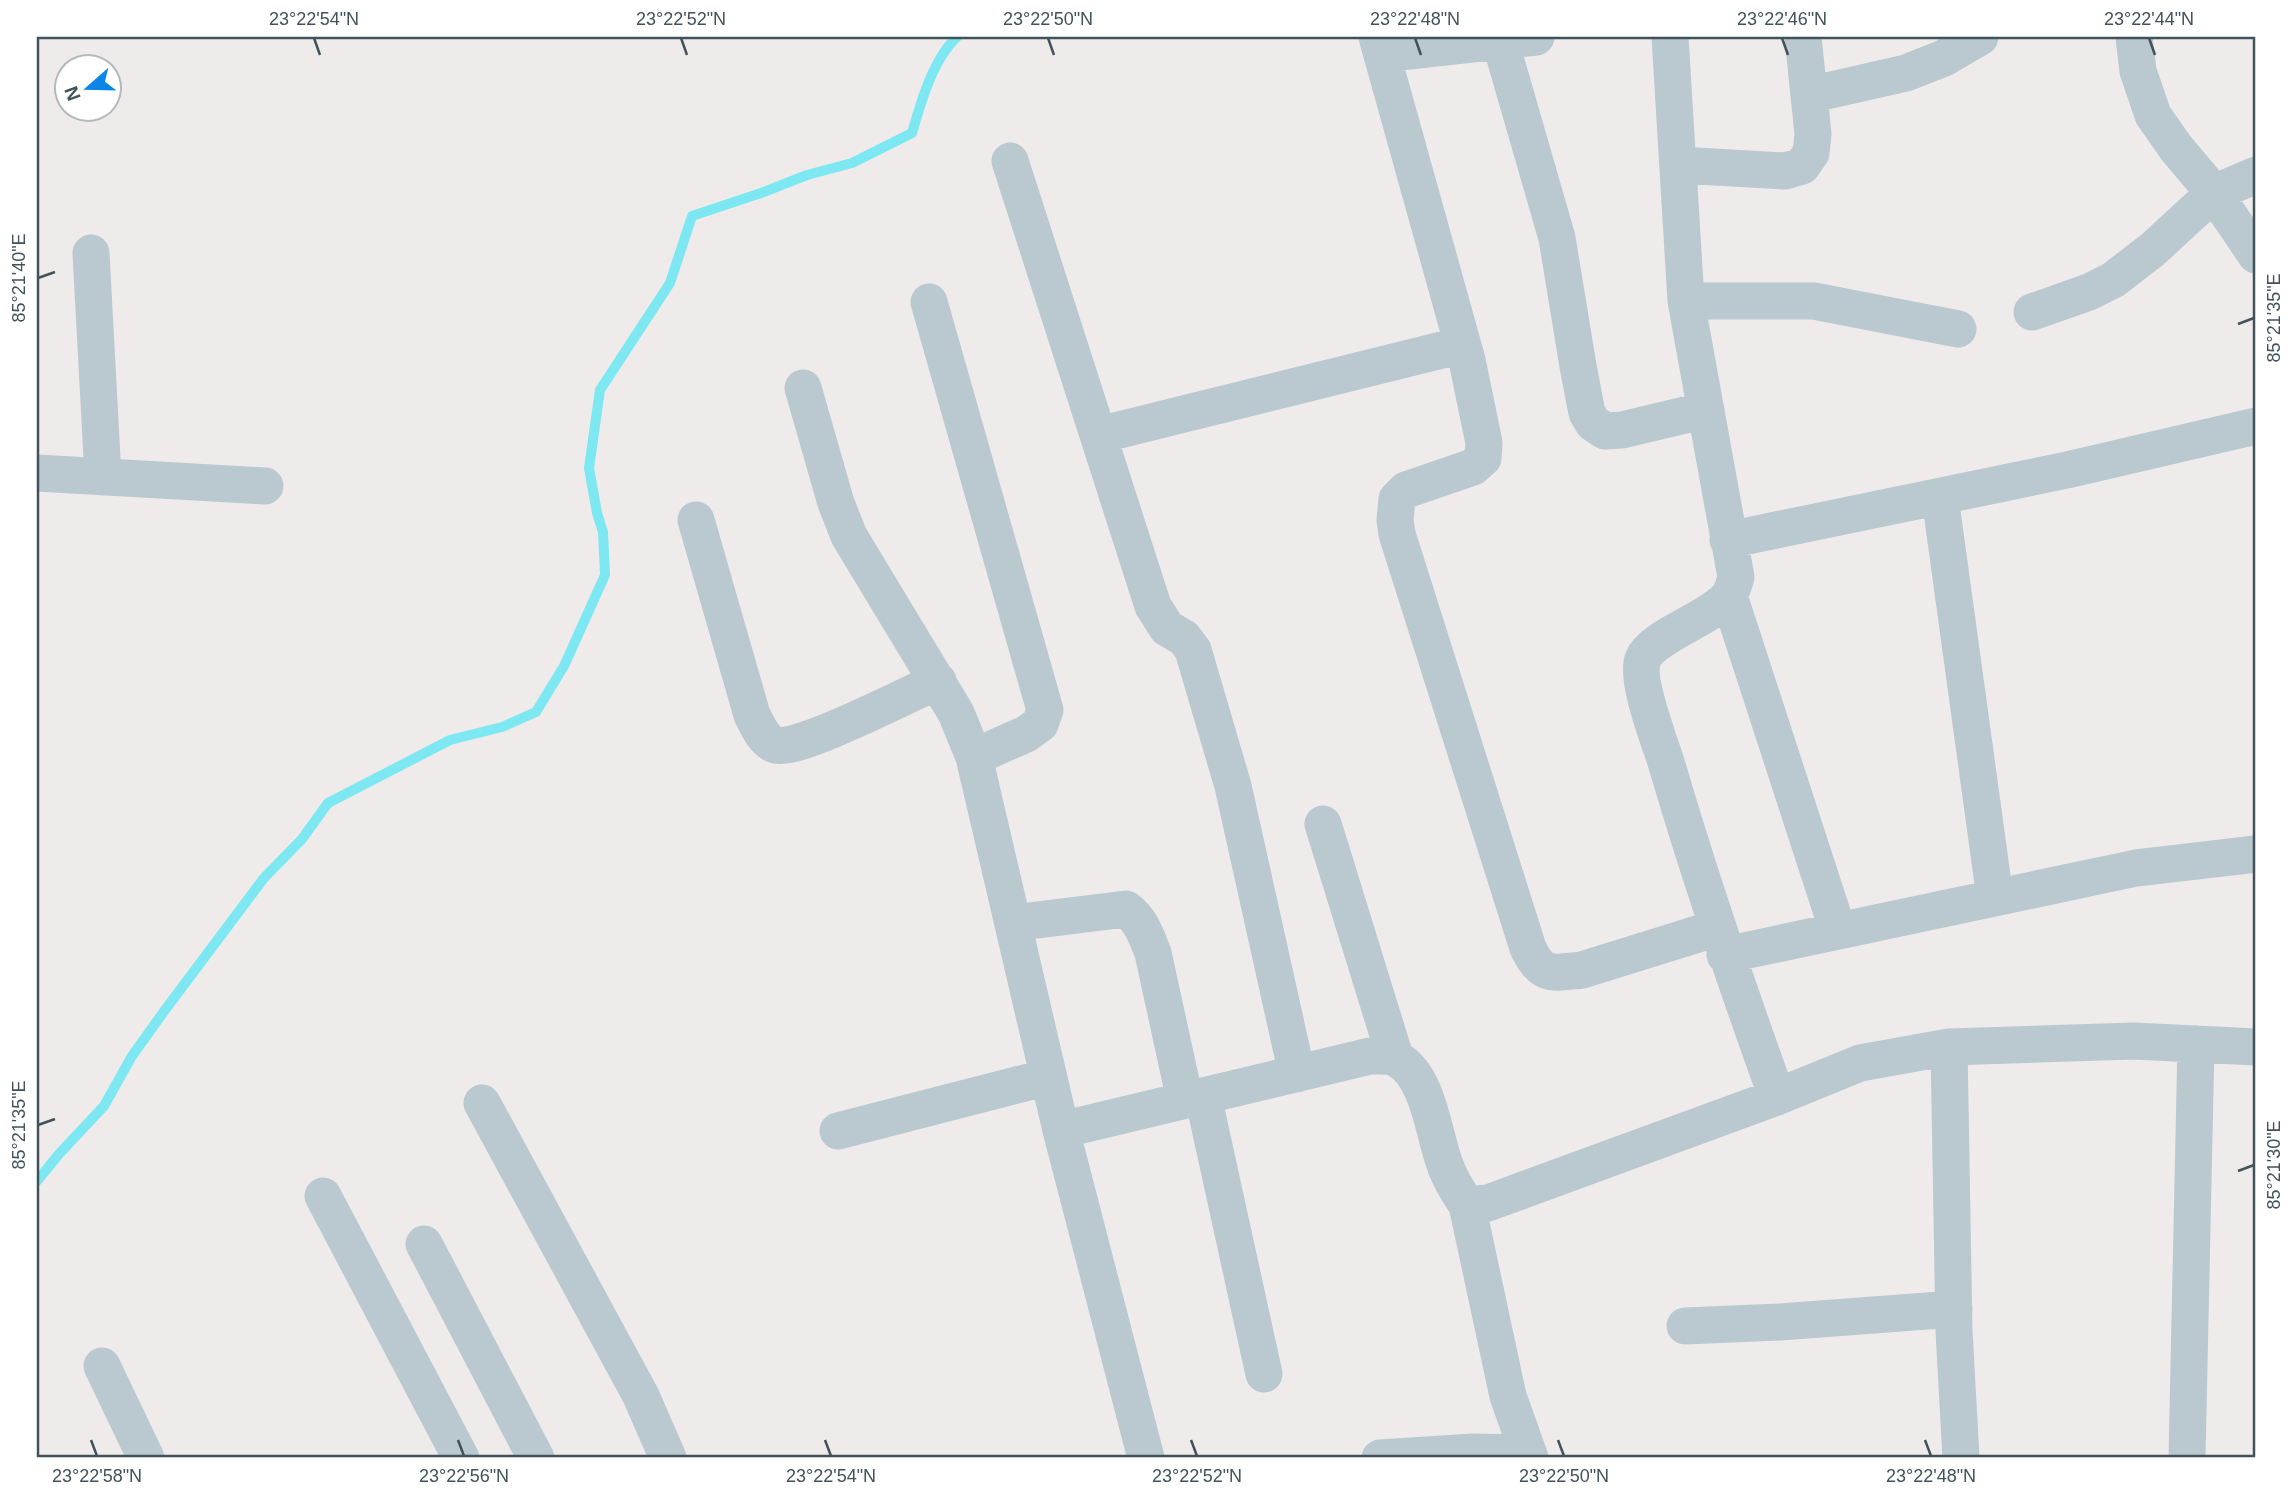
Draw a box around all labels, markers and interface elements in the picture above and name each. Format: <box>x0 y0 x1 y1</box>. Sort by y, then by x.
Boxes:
text: 23°22'54"N <box>269 9 359 29</box>
text: 23°22'52"N <box>636 9 726 29</box>
text: 23°22'50"N <box>1003 9 1093 29</box>
text: 23°22'48"N <box>1370 9 1460 29</box>
text: 23°22'46"N <box>1737 9 1827 29</box>
text: 23°22'44"N <box>2104 9 2194 29</box>
north arrow <box>52 52 122 122</box>
text: N <box>60 84 85 104</box>
text: 85°21'40"E <box>9 233 29 323</box>
text: 85°21'35"E <box>2264 273 2284 363</box>
text: 85°21'35"E <box>9 1080 29 1170</box>
text: 85°21'30"E <box>2264 1120 2284 1210</box>
text: 23°22'58"N <box>52 1466 142 1486</box>
text: 23°22'56"N <box>419 1466 509 1486</box>
text: 23°22'54"N <box>786 1466 876 1486</box>
text: 23°22'52"N <box>1152 1466 1242 1486</box>
text: 23°22'50"N <box>1519 1466 1609 1486</box>
text: 23°22'48"N <box>1886 1466 1976 1486</box>

